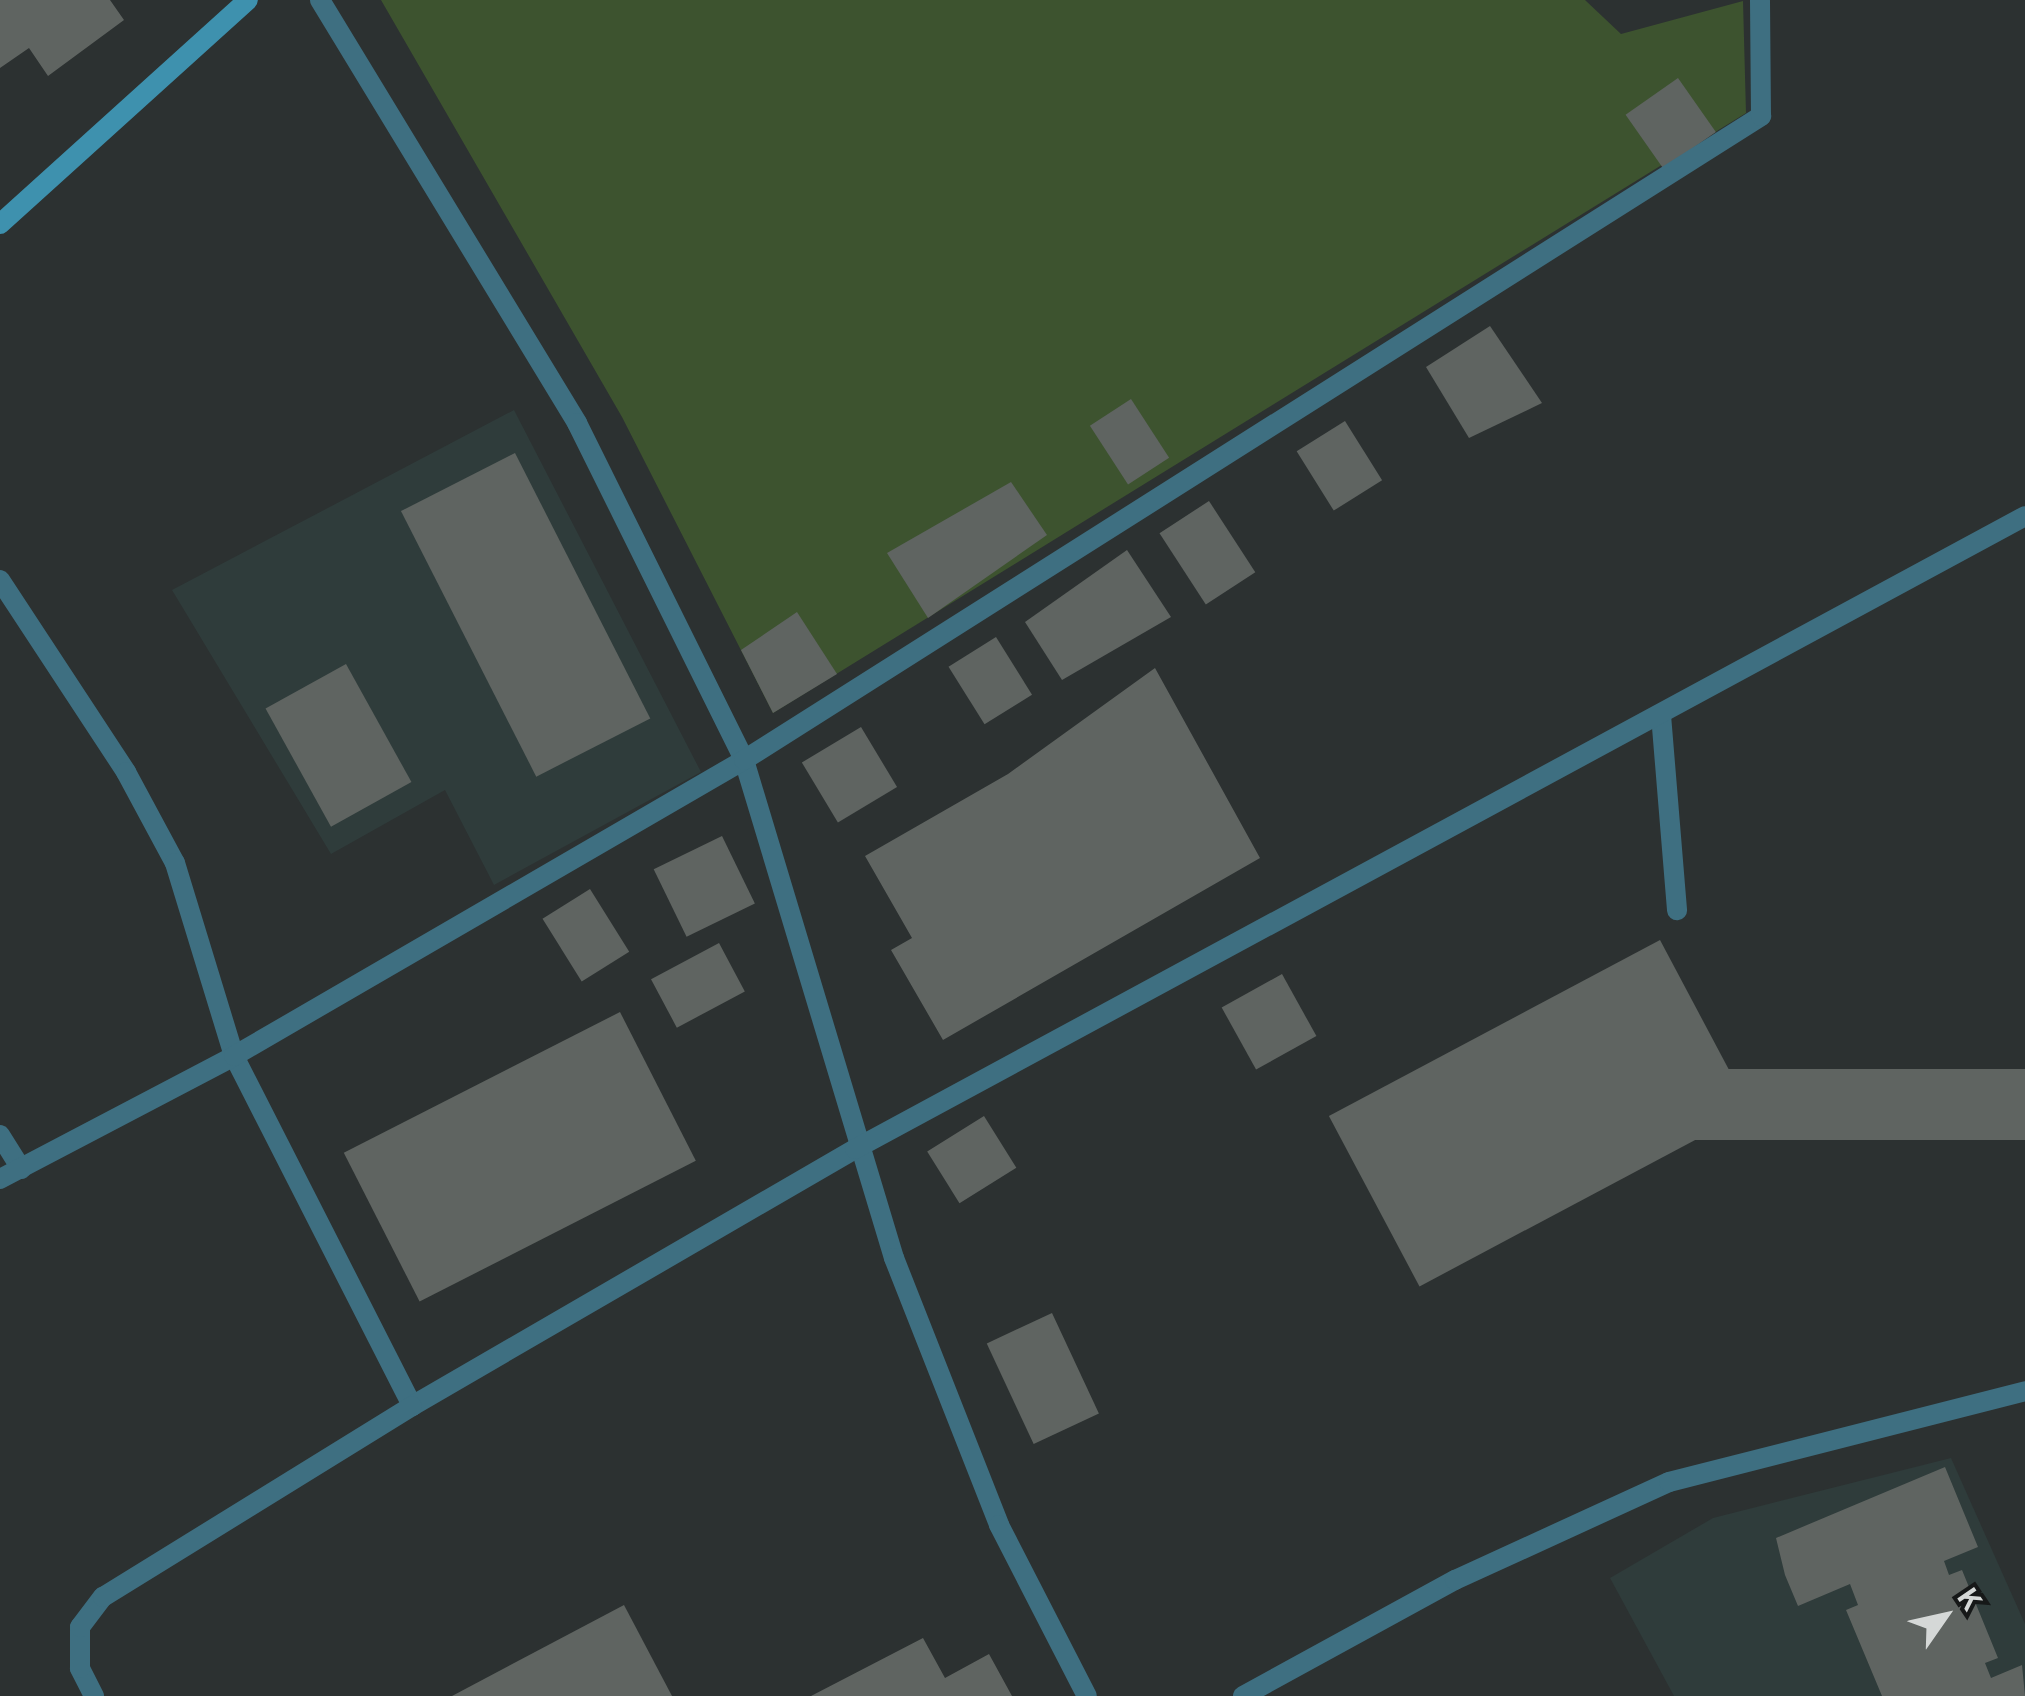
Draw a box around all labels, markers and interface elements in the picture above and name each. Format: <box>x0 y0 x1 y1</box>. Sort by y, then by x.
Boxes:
north arrow <box>1895 1566 1995 1666</box>
text: K <box>1951 1581 1990 1616</box>

